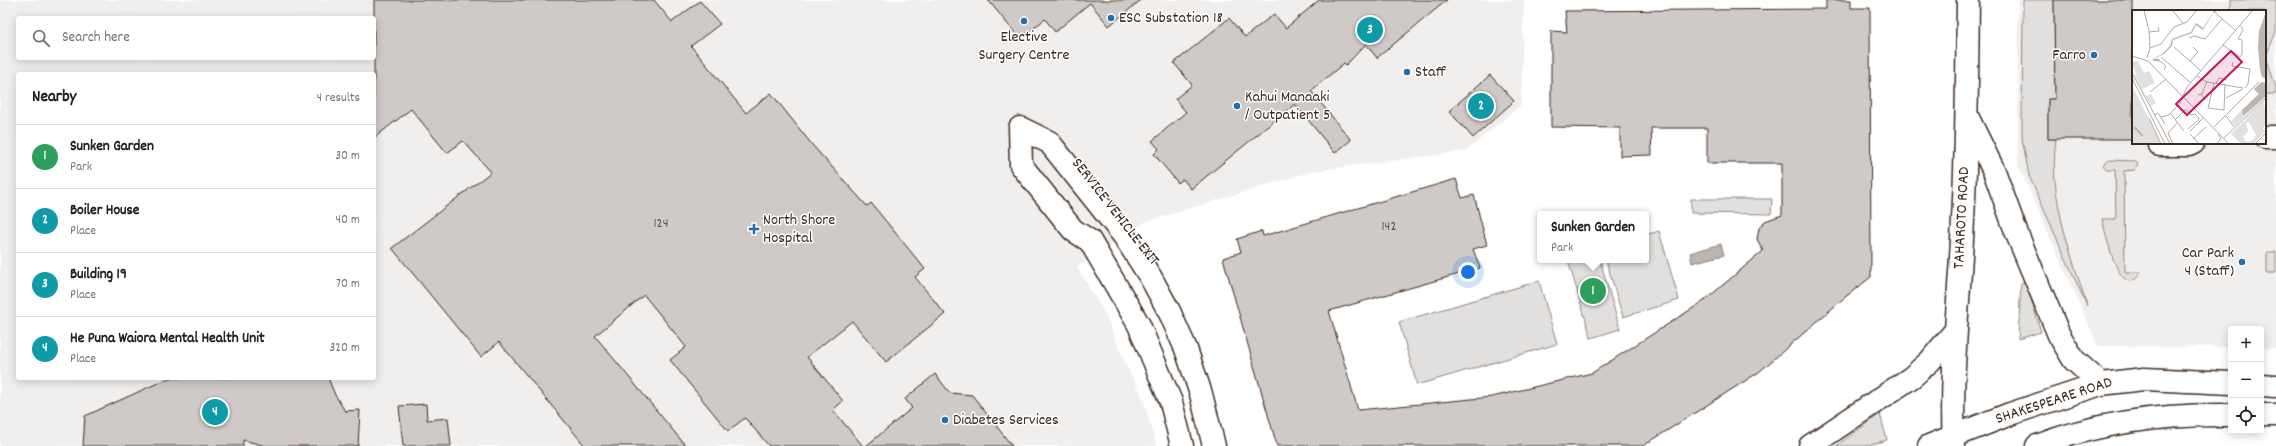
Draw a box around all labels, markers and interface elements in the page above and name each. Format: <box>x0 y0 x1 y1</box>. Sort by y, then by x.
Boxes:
place label: ESC Substation 18 <box>1119 7 1223 30</box>
inset map <box>2132 10 2266 144</box>
marker: ESC Substation 18 <box>1106 13 1116 23</box>
pin: 3 <box>1357 15 1383 45</box>
search box <box>16 16 376 60</box>
marker: Elective Surgery Centre <box>1019 16 1029 26</box>
place label: Elective Surgery Centre <box>978 26 1070 67</box>
icon: search <box>30 27 52 49</box>
text: Search here <box>62 27 130 49</box>
place label: Farro <box>2052 44 2086 67</box>
marker: Farro <box>2089 50 2099 60</box>
place label: Staff <box>1415 61 1446 84</box>
marker: Staff <box>1402 67 1412 77</box>
text: Nearby <box>32 86 76 110</box>
place label: Kahui Manaaki / Outpatient 5 <box>1245 86 1330 127</box>
text: 4 results <box>317 89 360 108</box>
pin: 2 <box>1468 91 1494 121</box>
marker: Kahui Manaaki / Outpatient 5 <box>1232 101 1242 111</box>
text: Sunken Garden <box>70 136 154 158</box>
text: 1 <box>44 147 46 166</box>
text: 30 m <box>335 147 360 166</box>
street label: SERVICE VEHICLE EXIT <box>1065 153 1165 271</box>
text: Park <box>70 158 92 177</box>
street label: TAHAROTO ROAD <box>1948 166 1976 270</box>
text: Boiler House <box>70 200 139 222</box>
place label: North Shore Hospital <box>763 209 835 250</box>
text: 2 <box>42 211 48 230</box>
text: 40 m <box>336 211 360 230</box>
popup <box>1537 211 1649 263</box>
house number: 124 <box>654 214 669 234</box>
house number: 142 <box>1382 217 1397 237</box>
text: Sunken Garden <box>1551 217 1635 239</box>
text: Place <box>70 222 96 241</box>
marker: North Shore Hospital <box>748 223 760 235</box>
text: Park <box>1551 239 1573 258</box>
place label: Car Park 4 (Staff) <box>2182 242 2234 283</box>
marker: Car Park 4 (Staff) <box>2237 257 2247 267</box>
your location <box>1458 262 1478 282</box>
text: Building 19 <box>70 264 127 286</box>
text: 3 <box>42 275 48 294</box>
text: 70 m <box>336 275 360 294</box>
pin: 1 <box>1580 276 1606 306</box>
text: Place <box>70 286 96 305</box>
map controls <box>2228 326 2264 434</box>
button: + <box>2228 326 2264 362</box>
text: He Puna Waiora Mental Health Unit <box>70 328 265 350</box>
text: 4 <box>42 339 48 358</box>
text: 320 m <box>330 339 360 358</box>
text: Place <box>70 350 96 369</box>
button: − <box>2228 362 2264 398</box>
street label: SHAKESPEARE ROAD <box>1993 371 2115 431</box>
pin: 4 <box>202 397 228 427</box>
button: locate <box>2228 398 2264 434</box>
place label: Diabetes Services <box>953 409 1059 432</box>
marker: Diabetes Services <box>940 415 950 425</box>

